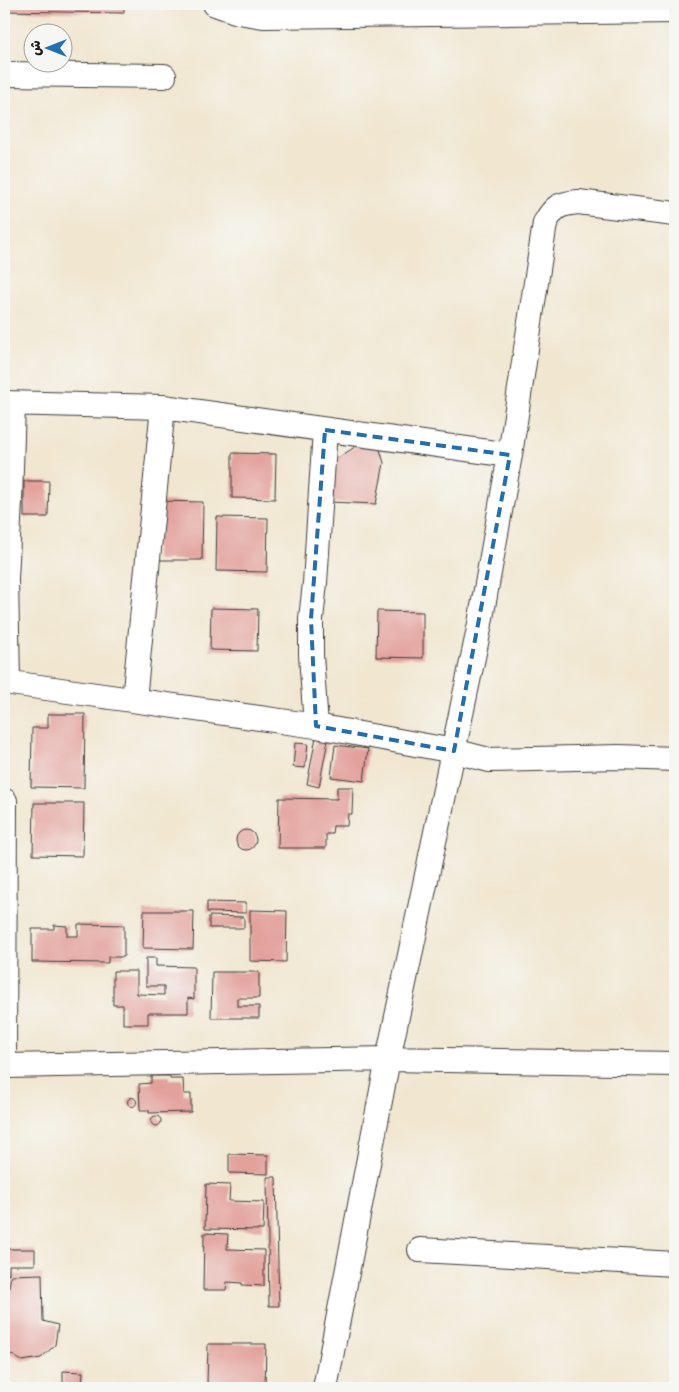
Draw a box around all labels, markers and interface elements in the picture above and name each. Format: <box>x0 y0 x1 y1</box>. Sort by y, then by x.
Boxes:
north arrow <box>22 22 72 72</box>
text: ش <box>27 40 44 56</box>

